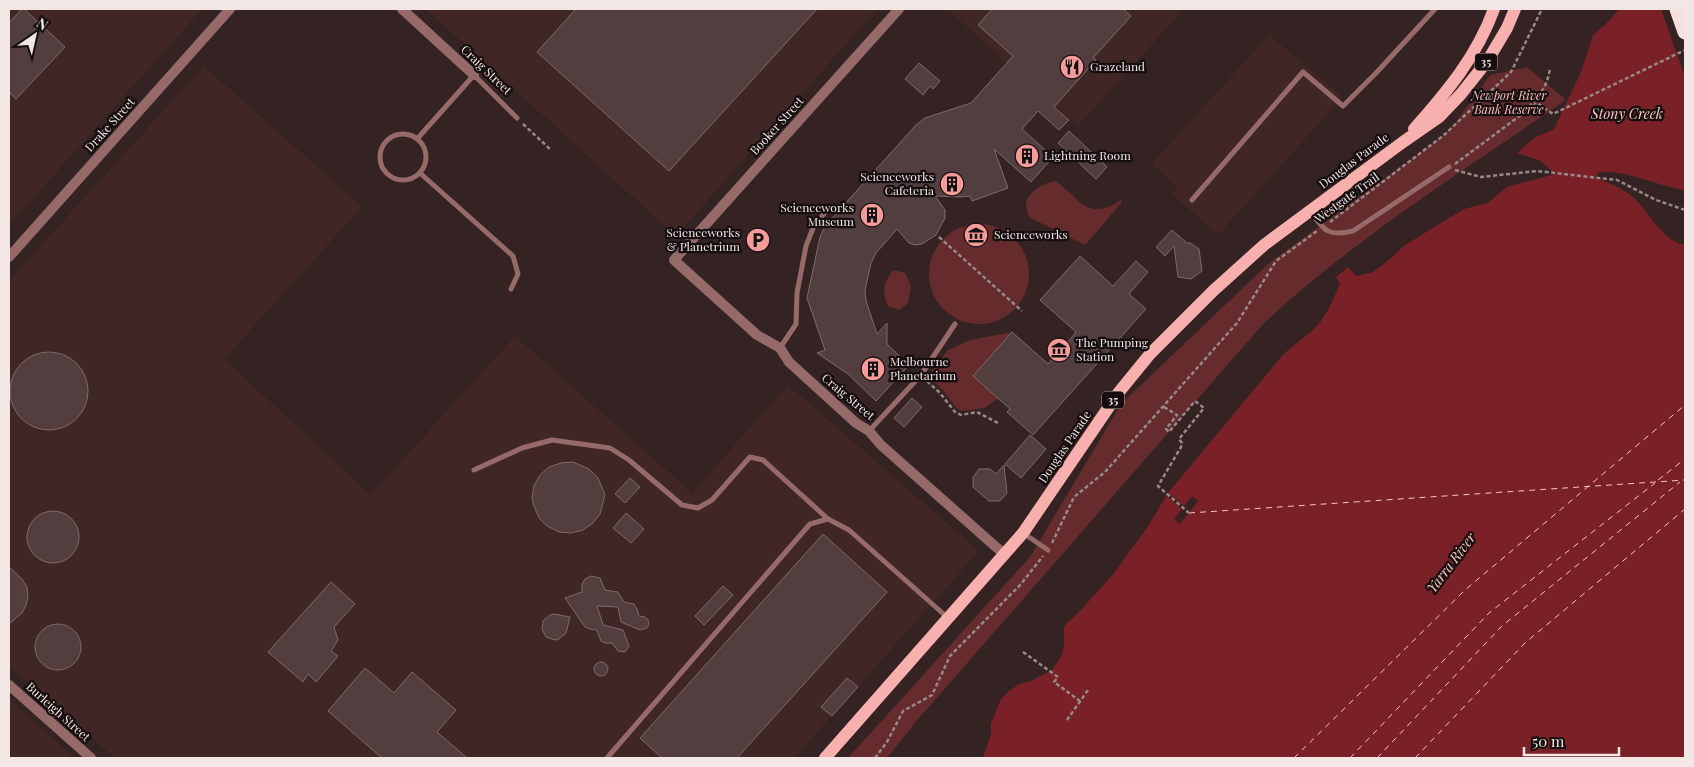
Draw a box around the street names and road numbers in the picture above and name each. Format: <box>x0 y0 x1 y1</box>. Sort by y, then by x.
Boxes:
street label: Craig Street <box>458 41 516 98</box>
road number: 35 <box>1475 54 1497 70</box>
street label: Booker Street <box>746 92 807 158</box>
street label: Drake Street <box>81 93 138 155</box>
street label: Douglas Parade <box>1315 129 1392 192</box>
street label: Westgate Trail <box>1310 168 1382 227</box>
street label: Craig Street <box>819 369 879 424</box>
road number: 35 <box>1102 392 1124 408</box>
street label: Douglas Parade <box>1034 407 1094 486</box>
street label: Burleigh Street <box>23 678 95 745</box>

